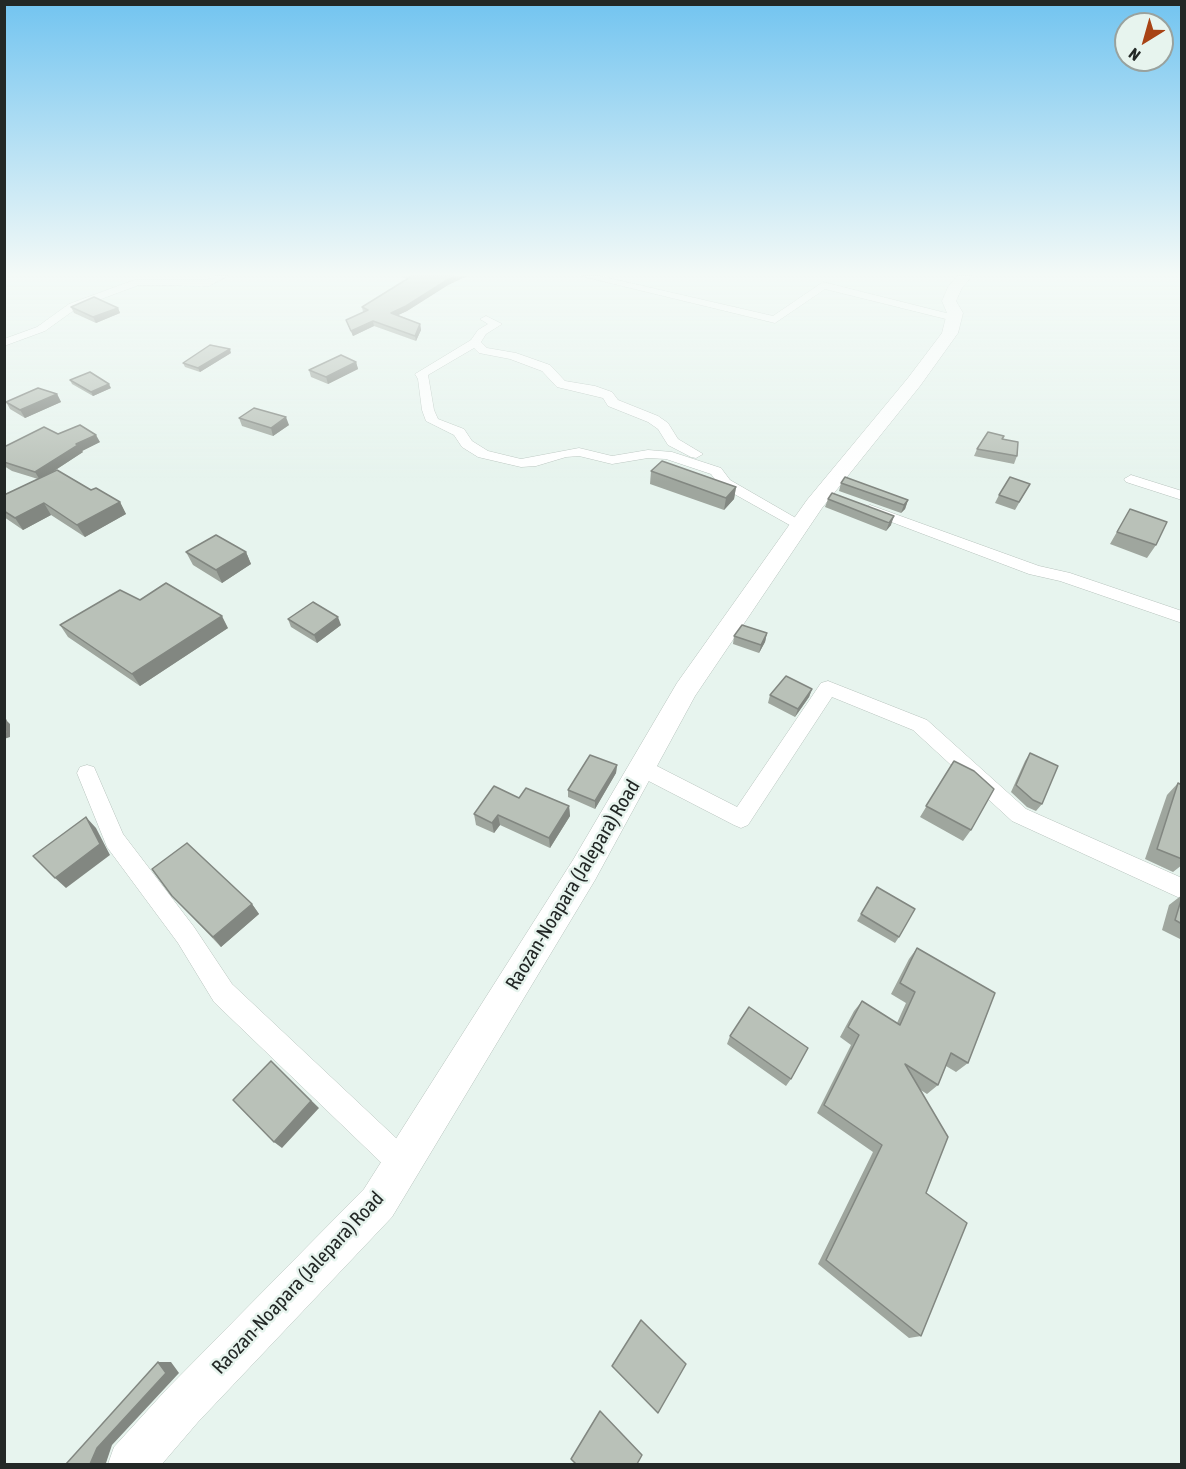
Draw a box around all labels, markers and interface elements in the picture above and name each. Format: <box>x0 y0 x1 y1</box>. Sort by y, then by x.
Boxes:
north arrow <box>1114 12 1174 72</box>
text: N <box>1125 45 1144 65</box>
street label: Raozan-Noapara (Jalepara) Road <box>501 776 645 994</box>
street label: Raozan-Noapara (Jalepara) Road <box>207 1187 389 1379</box>

